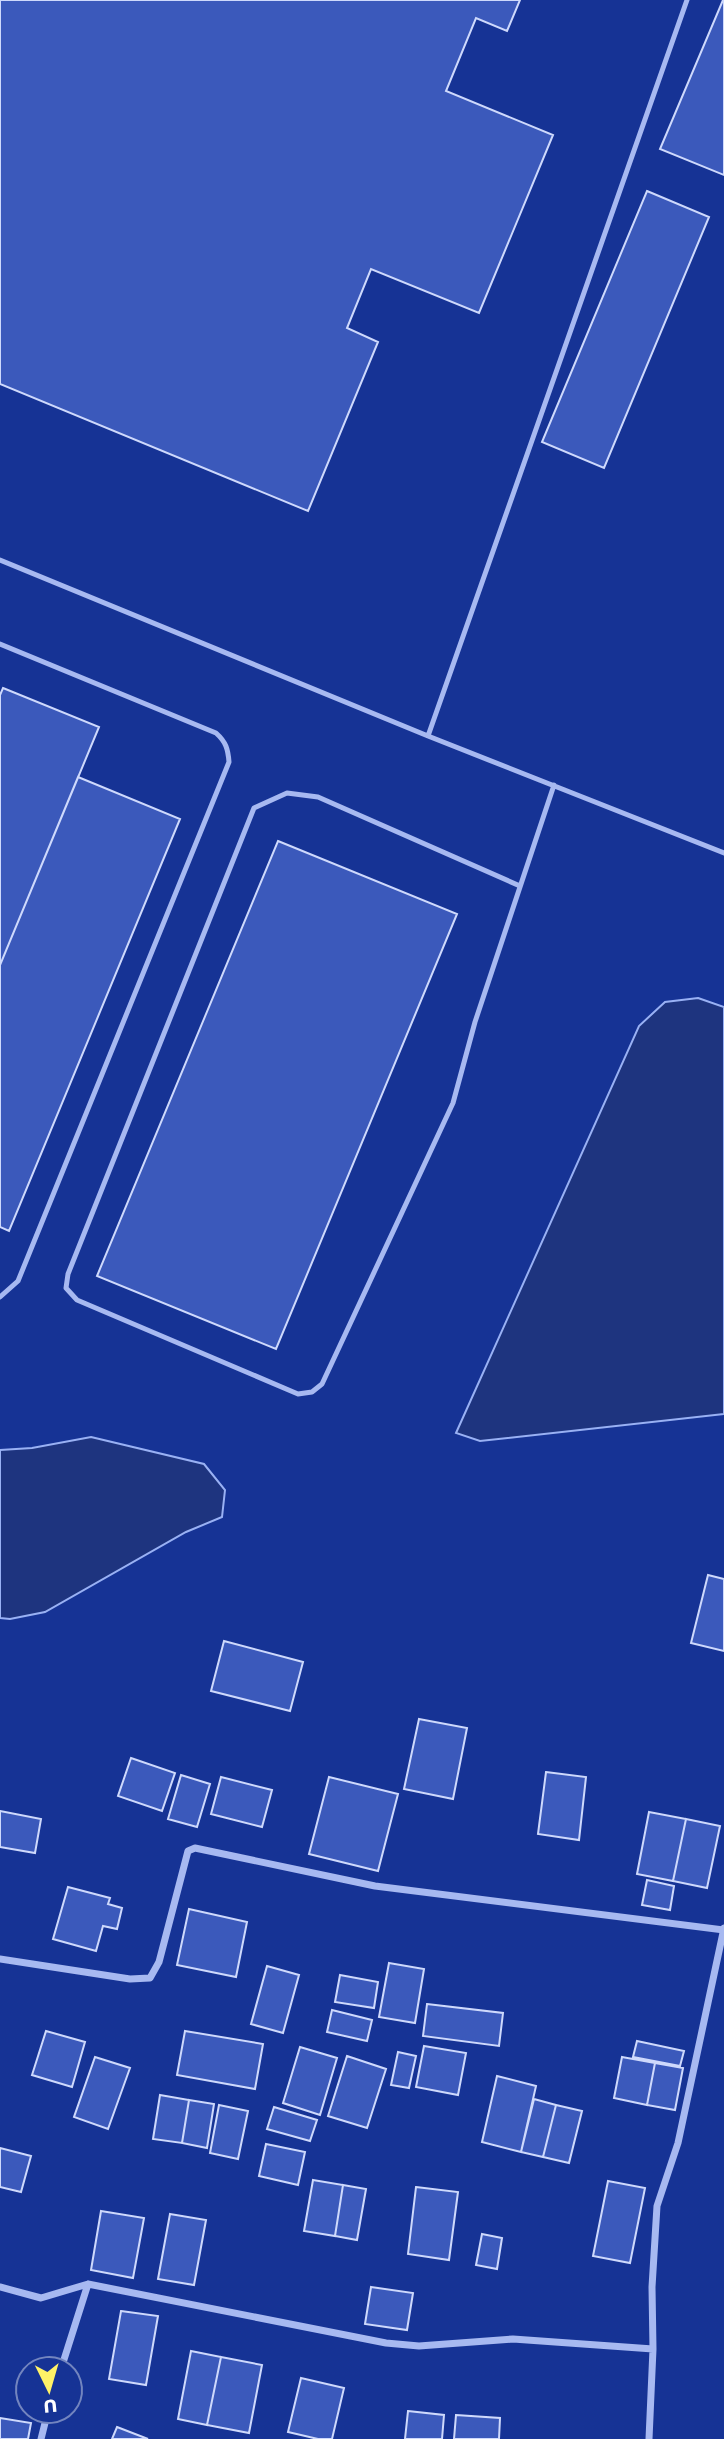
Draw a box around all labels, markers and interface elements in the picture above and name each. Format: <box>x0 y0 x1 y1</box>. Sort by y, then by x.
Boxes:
north arrow <box>14 2355 84 2425</box>
text: U <box>43 2394 58 2418</box>

